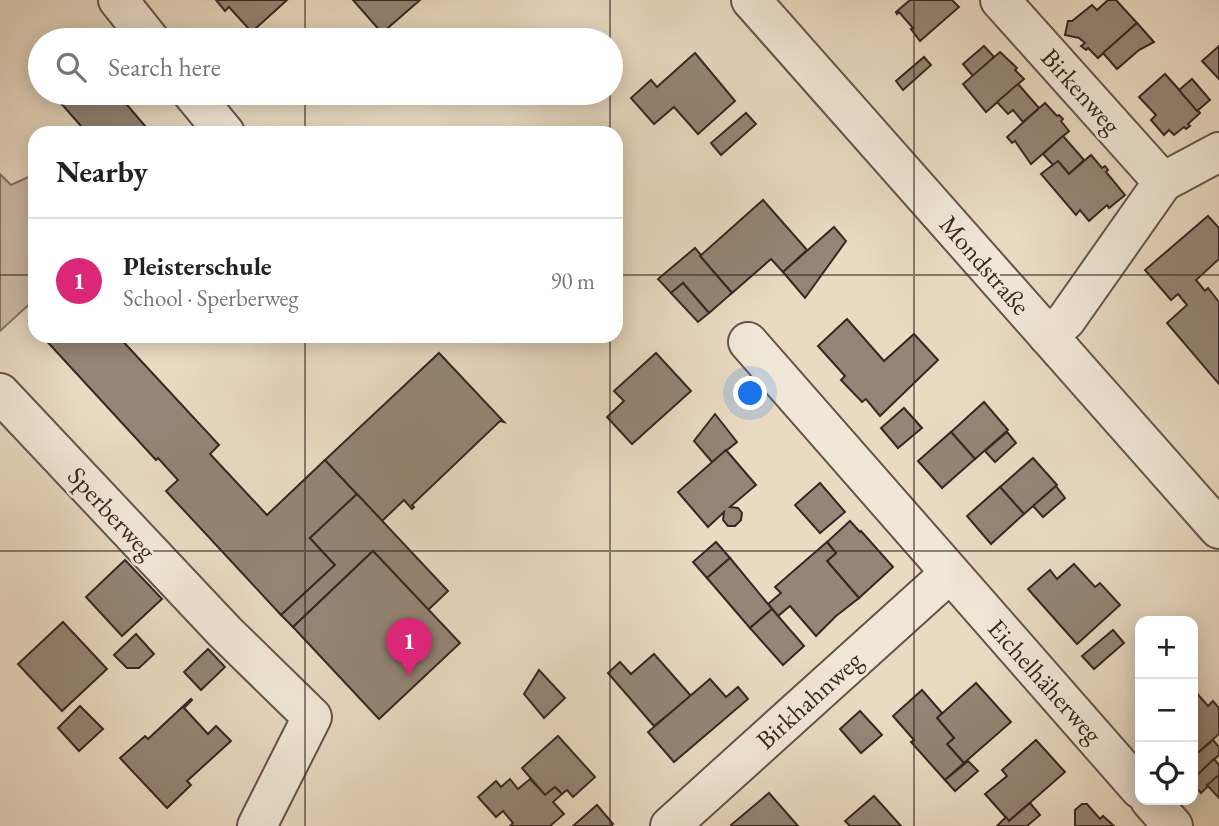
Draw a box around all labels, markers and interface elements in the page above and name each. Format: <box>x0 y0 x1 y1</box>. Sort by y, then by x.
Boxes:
search box <box>28 28 623 105</box>
street label: Birkenweg <box>1033 41 1129 142</box>
icon: search <box>52 48 90 86</box>
text: Search here <box>108 50 221 84</box>
text: Nearby <box>56 152 148 191</box>
street label: Mondstraße <box>932 208 1038 322</box>
text: Pleisterschule <box>123 249 272 283</box>
text: 1 <box>73 266 85 296</box>
text: 90 m <box>550 266 595 296</box>
text: School · Sperberweg <box>123 283 299 313</box>
your location <box>733 376 767 410</box>
street label: Sperberweg <box>60 459 164 567</box>
street label: Eichelhäherweg <box>980 612 1110 751</box>
map controls <box>1135 616 1198 805</box>
button: + <box>1135 616 1198 679</box>
pin: 1 <box>386 618 432 676</box>
street label: Birkhahnweg <box>749 643 870 757</box>
button: − <box>1135 679 1198 742</box>
button: locate <box>1135 742 1198 805</box>

